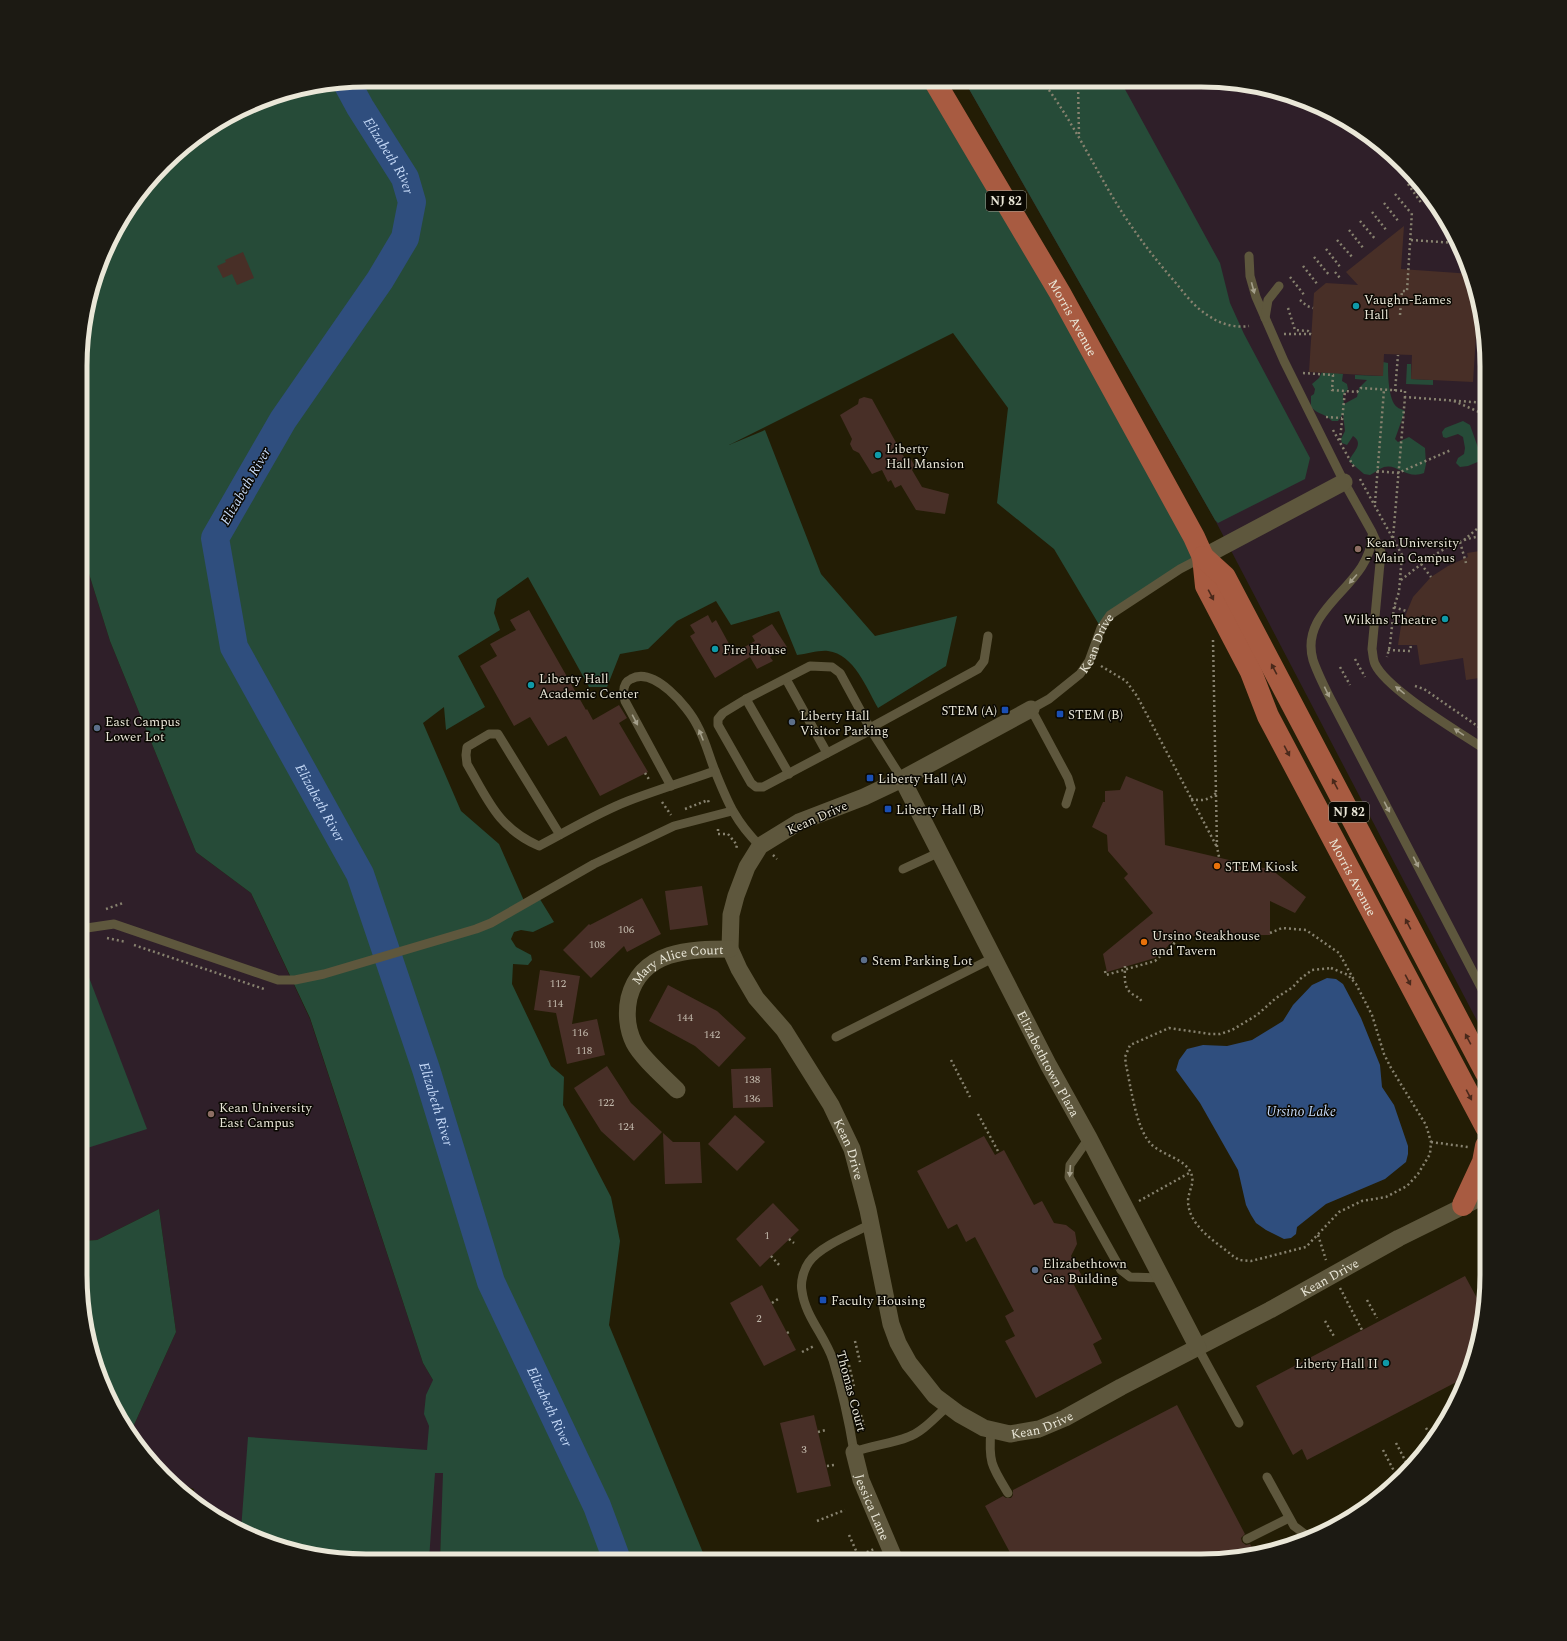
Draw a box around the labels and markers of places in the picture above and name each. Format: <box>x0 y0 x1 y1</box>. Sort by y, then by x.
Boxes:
place label: Vaughn-Eames Hall <box>1364 290 1452 325</box>
marker: Vaughn-Eames Hall <box>1351 301 1361 311</box>
place label: Liberty Hall Mansion <box>886 439 965 474</box>
marker: Liberty Hall Mansion <box>873 450 883 460</box>
place label: Kean University - Main Campus <box>1366 533 1459 568</box>
marker: Kean University - Main Campus <box>1353 544 1363 554</box>
place label: Wilkins Theatre <box>1344 610 1437 630</box>
marker: Wilkins Theatre <box>1440 614 1450 624</box>
place label: Fire House <box>723 640 786 660</box>
marker: Fire House <box>710 644 720 654</box>
place label: Liberty Hall Academic Center <box>539 669 639 704</box>
marker: Liberty Hall Academic Center <box>526 680 536 690</box>
place label: STEM (A) <box>941 701 997 721</box>
marker: STEM (A) <box>1000 705 1010 715</box>
place label: STEM (B) <box>1068 705 1123 725</box>
place label: Liberty Hall Visitor Parking <box>800 706 889 741</box>
marker: STEM (B) <box>1055 709 1065 719</box>
place label: East Campus Lower Lot <box>105 712 180 747</box>
marker: Liberty Hall Visitor Parking <box>787 717 797 727</box>
marker: East Campus Lower Lot <box>92 723 102 733</box>
place label: Liberty Hall (A) <box>878 769 967 789</box>
marker: Liberty Hall (A) <box>865 773 875 783</box>
place label: Liberty Hall (B) <box>896 800 984 820</box>
marker: Liberty Hall (B) <box>883 804 893 814</box>
place label: STEM Kiosk <box>1225 857 1298 877</box>
marker: STEM Kiosk <box>1212 861 1222 871</box>
place label: Ursino Steakhouse and Tavern <box>1152 926 1260 961</box>
marker: Ursino Steakhouse and Tavern <box>1139 937 1149 947</box>
place label: Stem Parking Lot <box>872 951 973 971</box>
marker: Stem Parking Lot <box>859 955 869 965</box>
place label: Kean University East Campus <box>219 1098 312 1133</box>
marker: Kean University East Campus <box>206 1109 216 1119</box>
place label: Elizabethtown Gas Building <box>1043 1254 1127 1289</box>
marker: Elizabethtown Gas Building <box>1030 1265 1040 1275</box>
place label: Faculty Housing <box>831 1291 926 1311</box>
marker: Faculty Housing <box>818 1295 828 1305</box>
place label: Liberty Hall II <box>1295 1354 1378 1374</box>
marker: Liberty Hall II <box>1381 1358 1391 1368</box>

